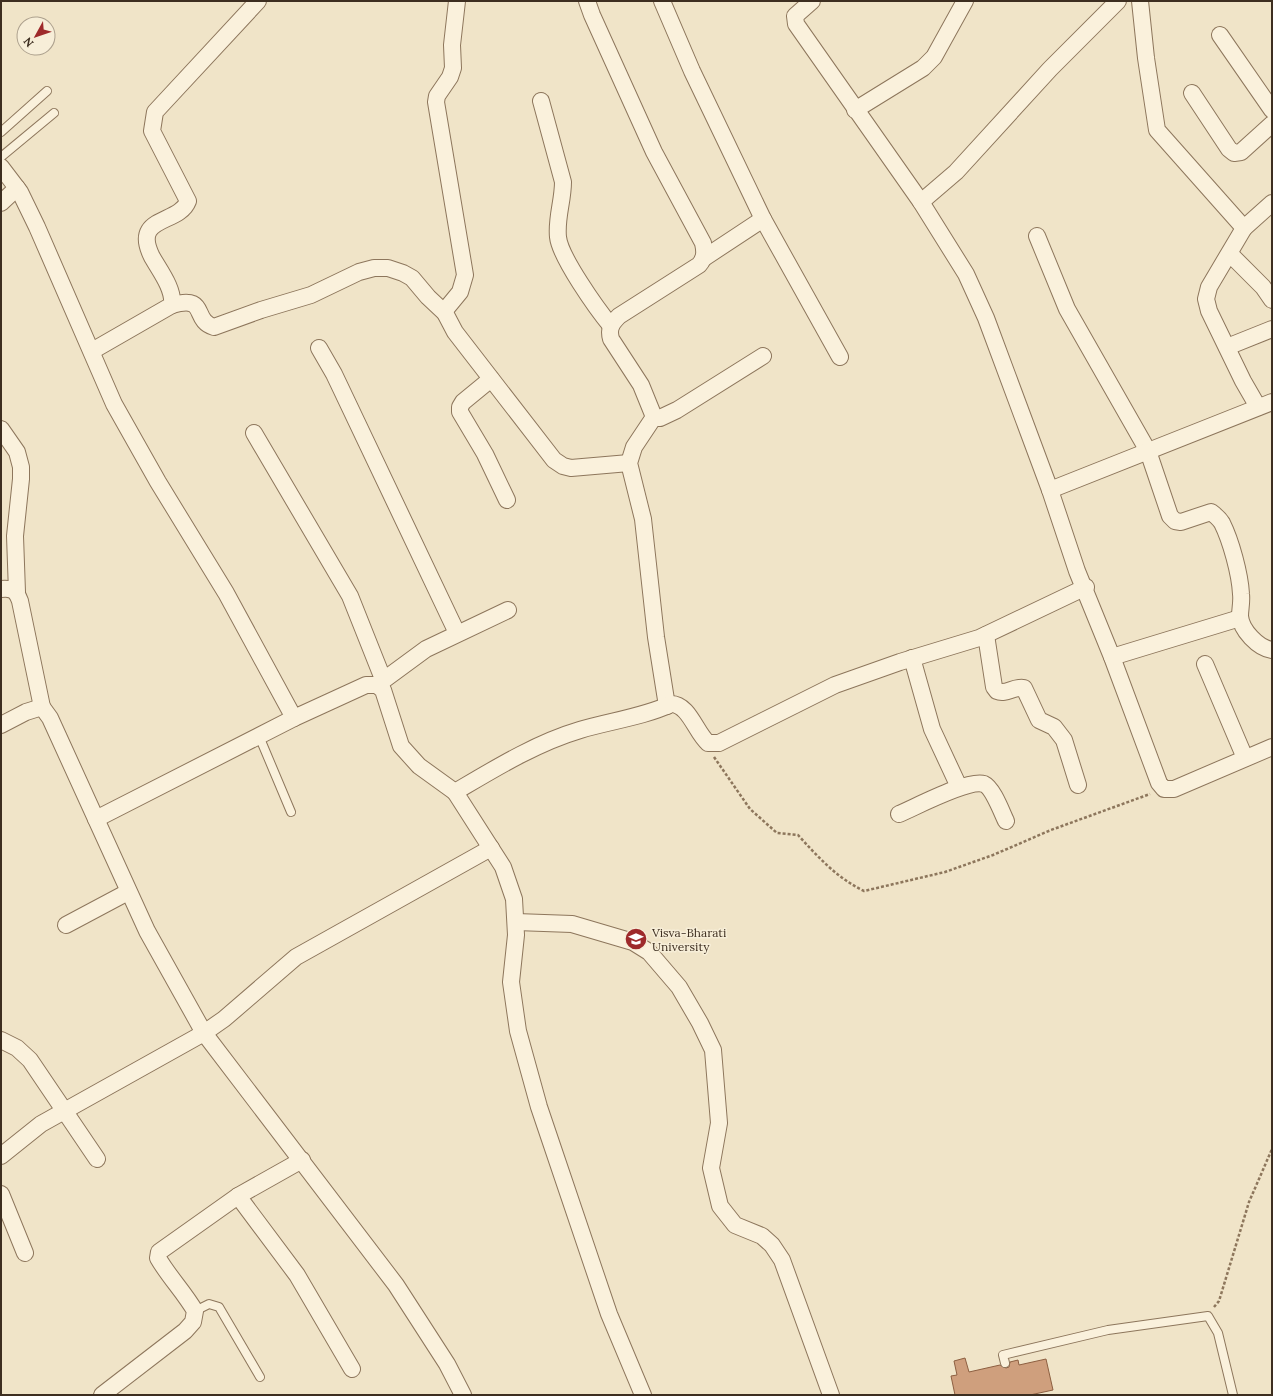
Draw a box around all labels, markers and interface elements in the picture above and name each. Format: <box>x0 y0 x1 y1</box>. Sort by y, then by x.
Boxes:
north arrow <box>16 16 56 56</box>
text: N <box>20 34 36 50</box>
place label: Visva-Bharati University <box>651 925 726 954</box>
school or university icon: Visva-Bharati University <box>623 926 649 952</box>

